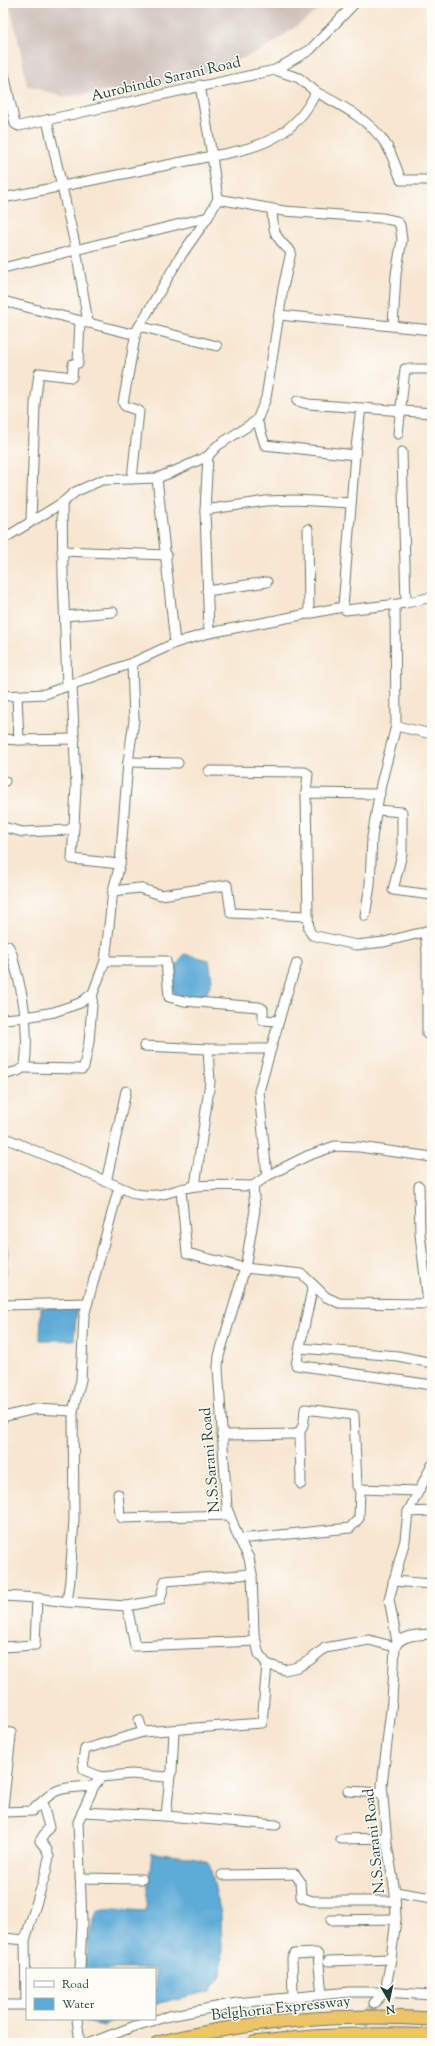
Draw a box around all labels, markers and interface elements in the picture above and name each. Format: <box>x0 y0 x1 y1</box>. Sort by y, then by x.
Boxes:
street label: Aurobindo Sarani Road <box>89 52 243 107</box>
street label: N.S.Sarani Road <box>196 1406 226 1514</box>
street label: N.S.Sarani Road <box>359 1787 391 1895</box>
legend <box>26 1968 156 2020</box>
text: Road <box>62 1976 89 1994</box>
north arrow <box>369 1980 409 2020</box>
street label: Belghoria Expressway <box>210 1991 352 2027</box>
text: Water <box>62 1996 95 2014</box>
text: N <box>385 2000 397 2018</box>

